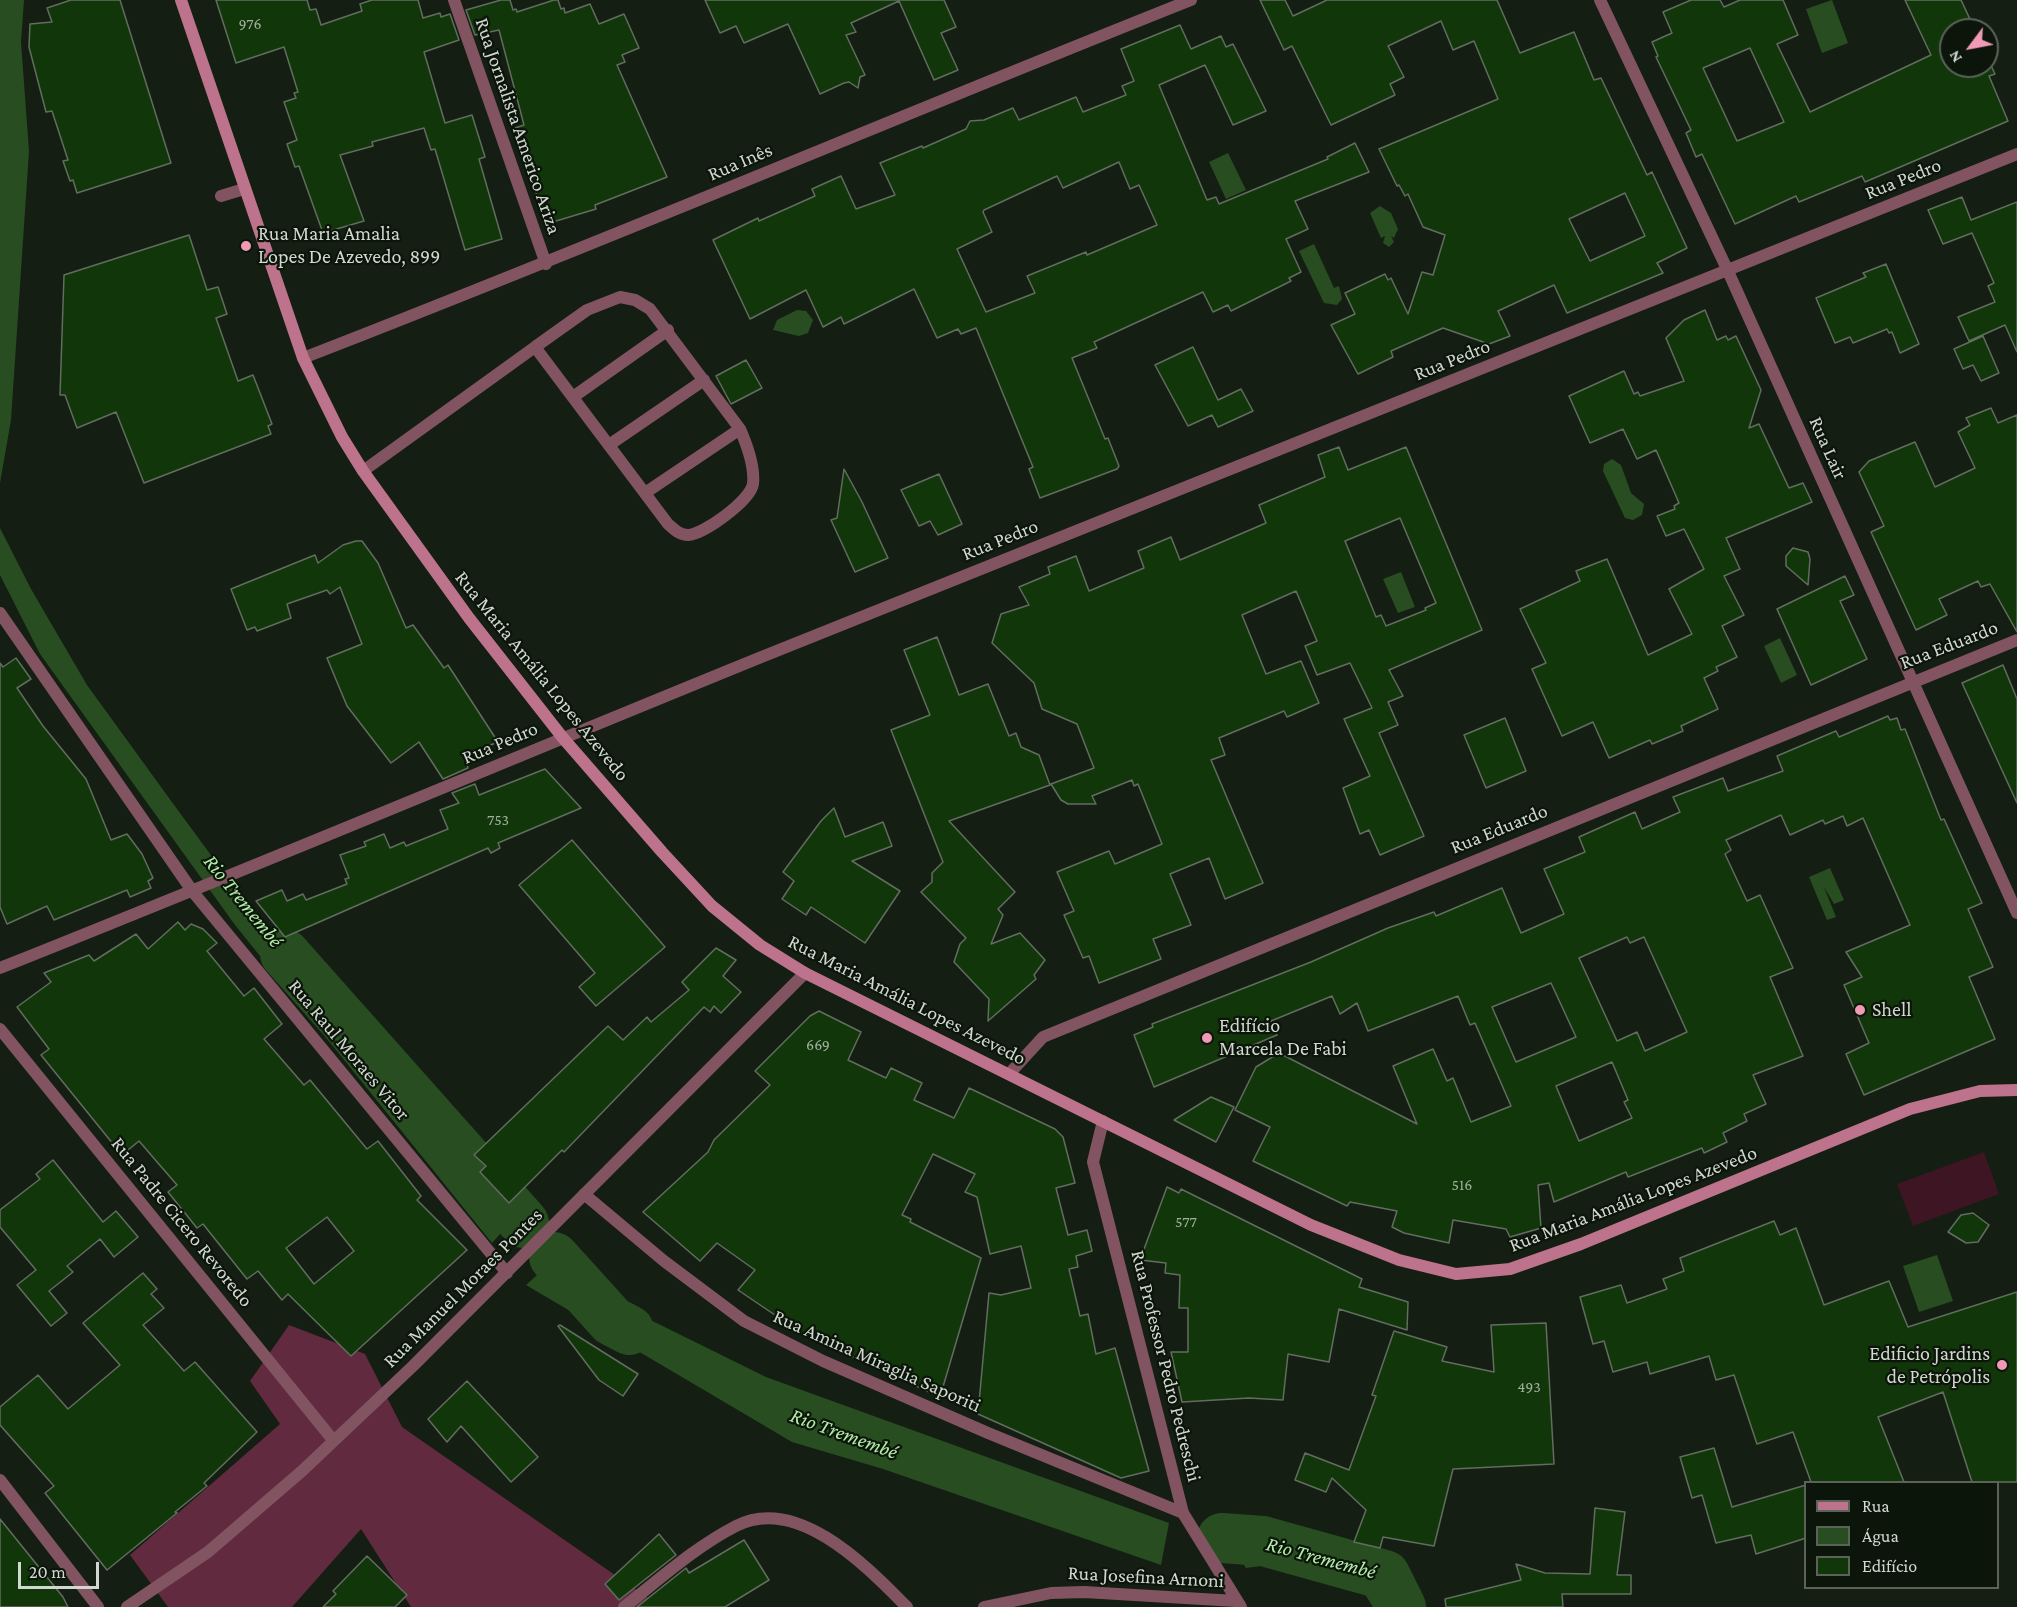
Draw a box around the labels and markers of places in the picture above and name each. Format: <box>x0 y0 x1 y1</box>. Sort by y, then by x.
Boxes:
place label: Rua Maria Amalia Lopes De Azevedo, 899 <box>258 222 440 269</box>
marker: Rua Maria Amalia Lopes De Azevedo, 899 <box>239 239 253 253</box>
place label: Shell <box>1872 998 1911 1022</box>
marker: Shell <box>1853 1003 1867 1017</box>
place label: Edifício Marcela De Fabi <box>1219 1014 1347 1061</box>
marker: Edifício Marcela De Fabi <box>1200 1031 1214 1045</box>
place label: Edificio Jardins de Petrópolis <box>1869 1342 1990 1389</box>
marker: Edificio Jardins de Petrópolis <box>1995 1358 2009 1372</box>

